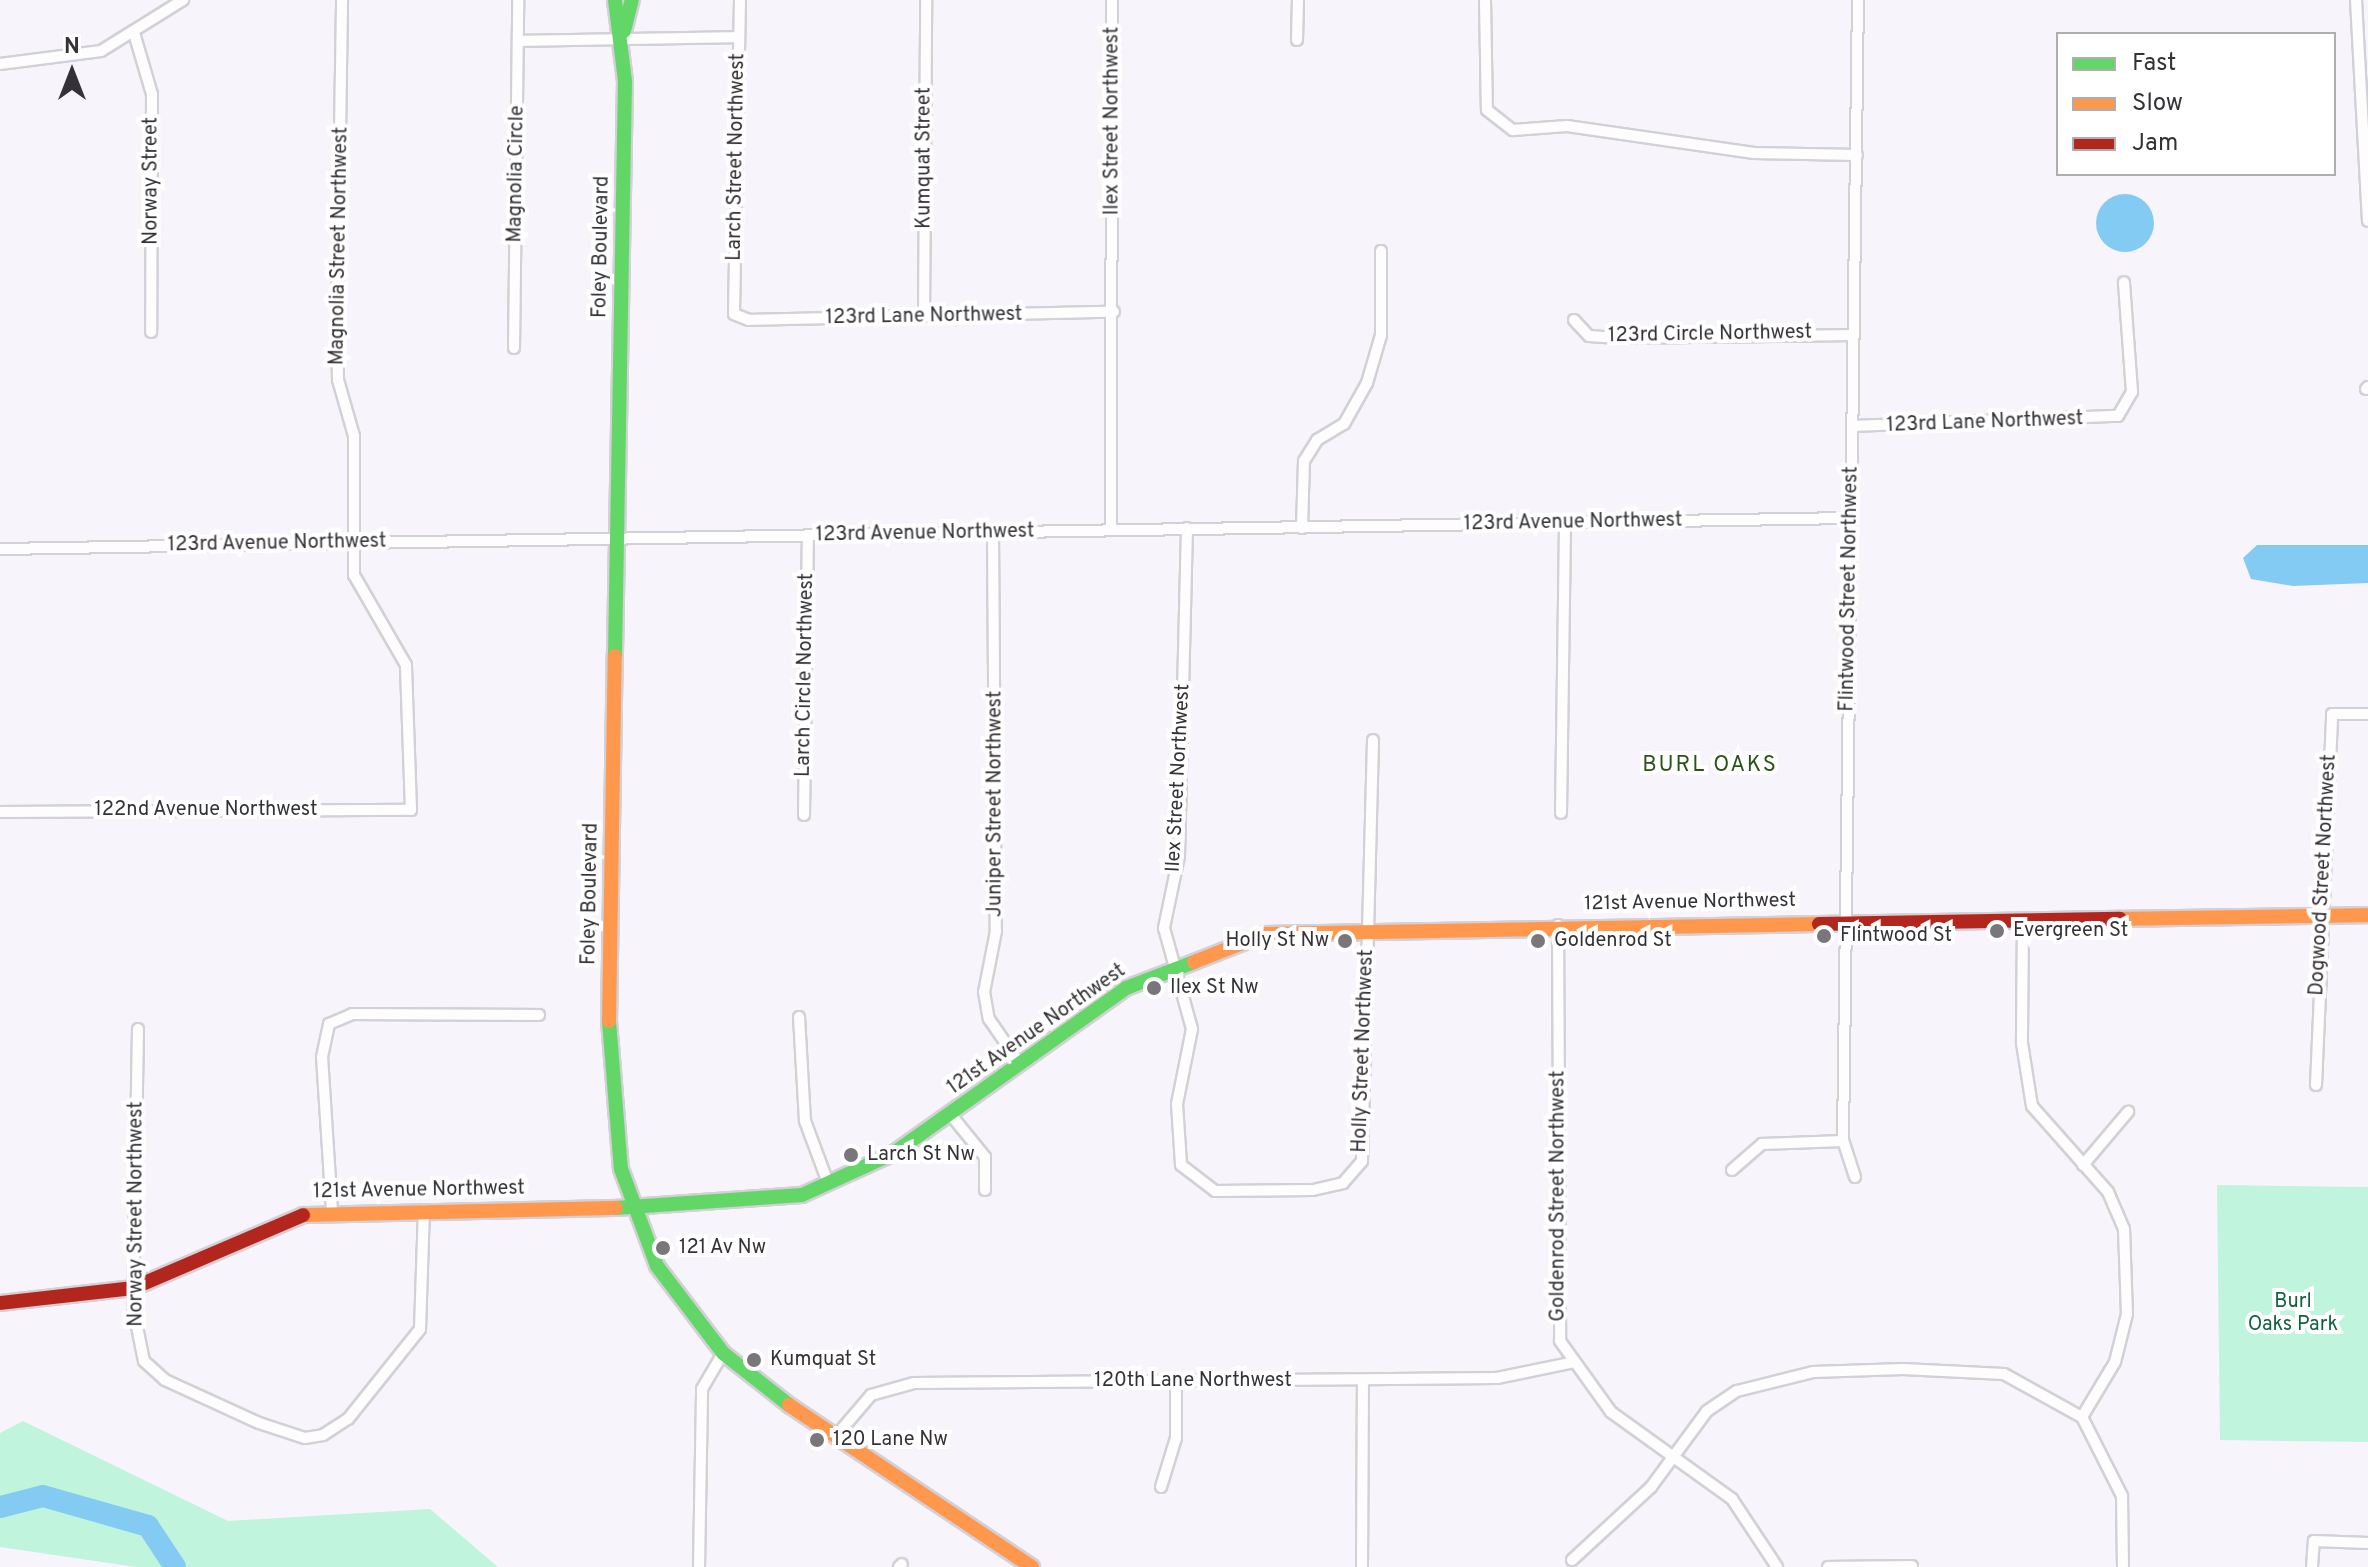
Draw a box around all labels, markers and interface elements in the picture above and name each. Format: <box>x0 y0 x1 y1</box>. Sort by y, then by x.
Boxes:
street label: Ilex Street Northwest <box>1101 27 1125 215</box>
north arrow <box>32 32 112 112</box>
legend <box>2056 32 2336 176</box>
text: N <box>64 34 80 61</box>
text: Fast <box>2132 49 2176 79</box>
street label: Larch Street Northwest <box>723 53 751 261</box>
street label: Kumquat Street <box>913 87 937 229</box>
text: Slow <box>2132 89 2183 119</box>
street label: Magnolia Circle <box>504 105 530 243</box>
street label: Norway Street <box>140 117 164 245</box>
street label: Magnolia Street Northwest <box>326 126 354 366</box>
text: Jam <box>2132 129 2178 159</box>
street label: Foley Boulevard <box>589 176 615 318</box>
street label: 123rd Lane Northwest <box>825 303 1023 331</box>
street label: 123rd Circle Northwest <box>1608 321 1812 349</box>
street label: 123rd Lane Northwest <box>1886 408 2084 438</box>
street label: Flintwood Street Northwest <box>1836 466 1864 712</box>
street label: 123rd Avenue Northwest <box>1463 509 1683 537</box>
street label: 123rd Avenue Northwest <box>815 520 1035 548</box>
street label: 123rd Avenue Northwest <box>167 530 387 558</box>
street label: Larch Circle Northwest <box>792 573 820 777</box>
street label: Ilex Street Northwest <box>1162 683 1196 873</box>
street label: Juniper Street Northwest <box>984 691 1008 917</box>
district label: BURL OAKS <box>1642 753 1778 779</box>
street label: Dogwood Street Northwest <box>2306 754 2342 996</box>
street label: 122nd Avenue Northwest <box>94 798 318 822</box>
street label: Foley Boulevard <box>578 823 604 965</box>
street label: 121st Avenue Northwest <box>1583 889 1797 917</box>
place label: Evergreen St <box>2013 919 2128 943</box>
marker: Evergreen St <box>1988 922 2006 940</box>
place label: Flintwood St <box>1840 924 1952 948</box>
marker: Flintwood St <box>1815 927 1833 945</box>
place label: Holly St Nw <box>1226 929 1329 953</box>
place label: Goldenrod St <box>1554 929 1672 953</box>
marker: Holly St Nw <box>1336 932 1354 950</box>
marker: Goldenrod St <box>1529 932 1547 950</box>
street label: Holly Street Northwest <box>1348 949 1380 1153</box>
street label: 121st Avenue Northwest <box>943 959 1131 1101</box>
place label: Ilex St Nw <box>1170 976 1259 1000</box>
marker: Ilex St Nw <box>1145 979 1163 997</box>
street label: Goldenrod Street Northwest <box>1547 1070 1571 1322</box>
street label: Norway Street Northwest <box>125 1101 149 1327</box>
place label: Larch St Nw <box>867 1143 975 1167</box>
marker: Larch St Nw <box>842 1146 860 1164</box>
street label: 121st Avenue Northwest <box>312 1177 526 1205</box>
place label: 121 Av Nw <box>679 1236 767 1260</box>
marker: 121 Av Nw <box>654 1239 672 1257</box>
park label: Burl Oaks Park <box>2248 1290 2338 1337</box>
place label: Kumquat St <box>770 1348 876 1372</box>
marker: Kumquat St <box>745 1351 763 1369</box>
street label: 120th Lane Northwest <box>1094 1369 1292 1393</box>
place label: 120 Lane Nw <box>833 1428 948 1452</box>
marker: 120 Lane Nw <box>808 1431 826 1449</box>

